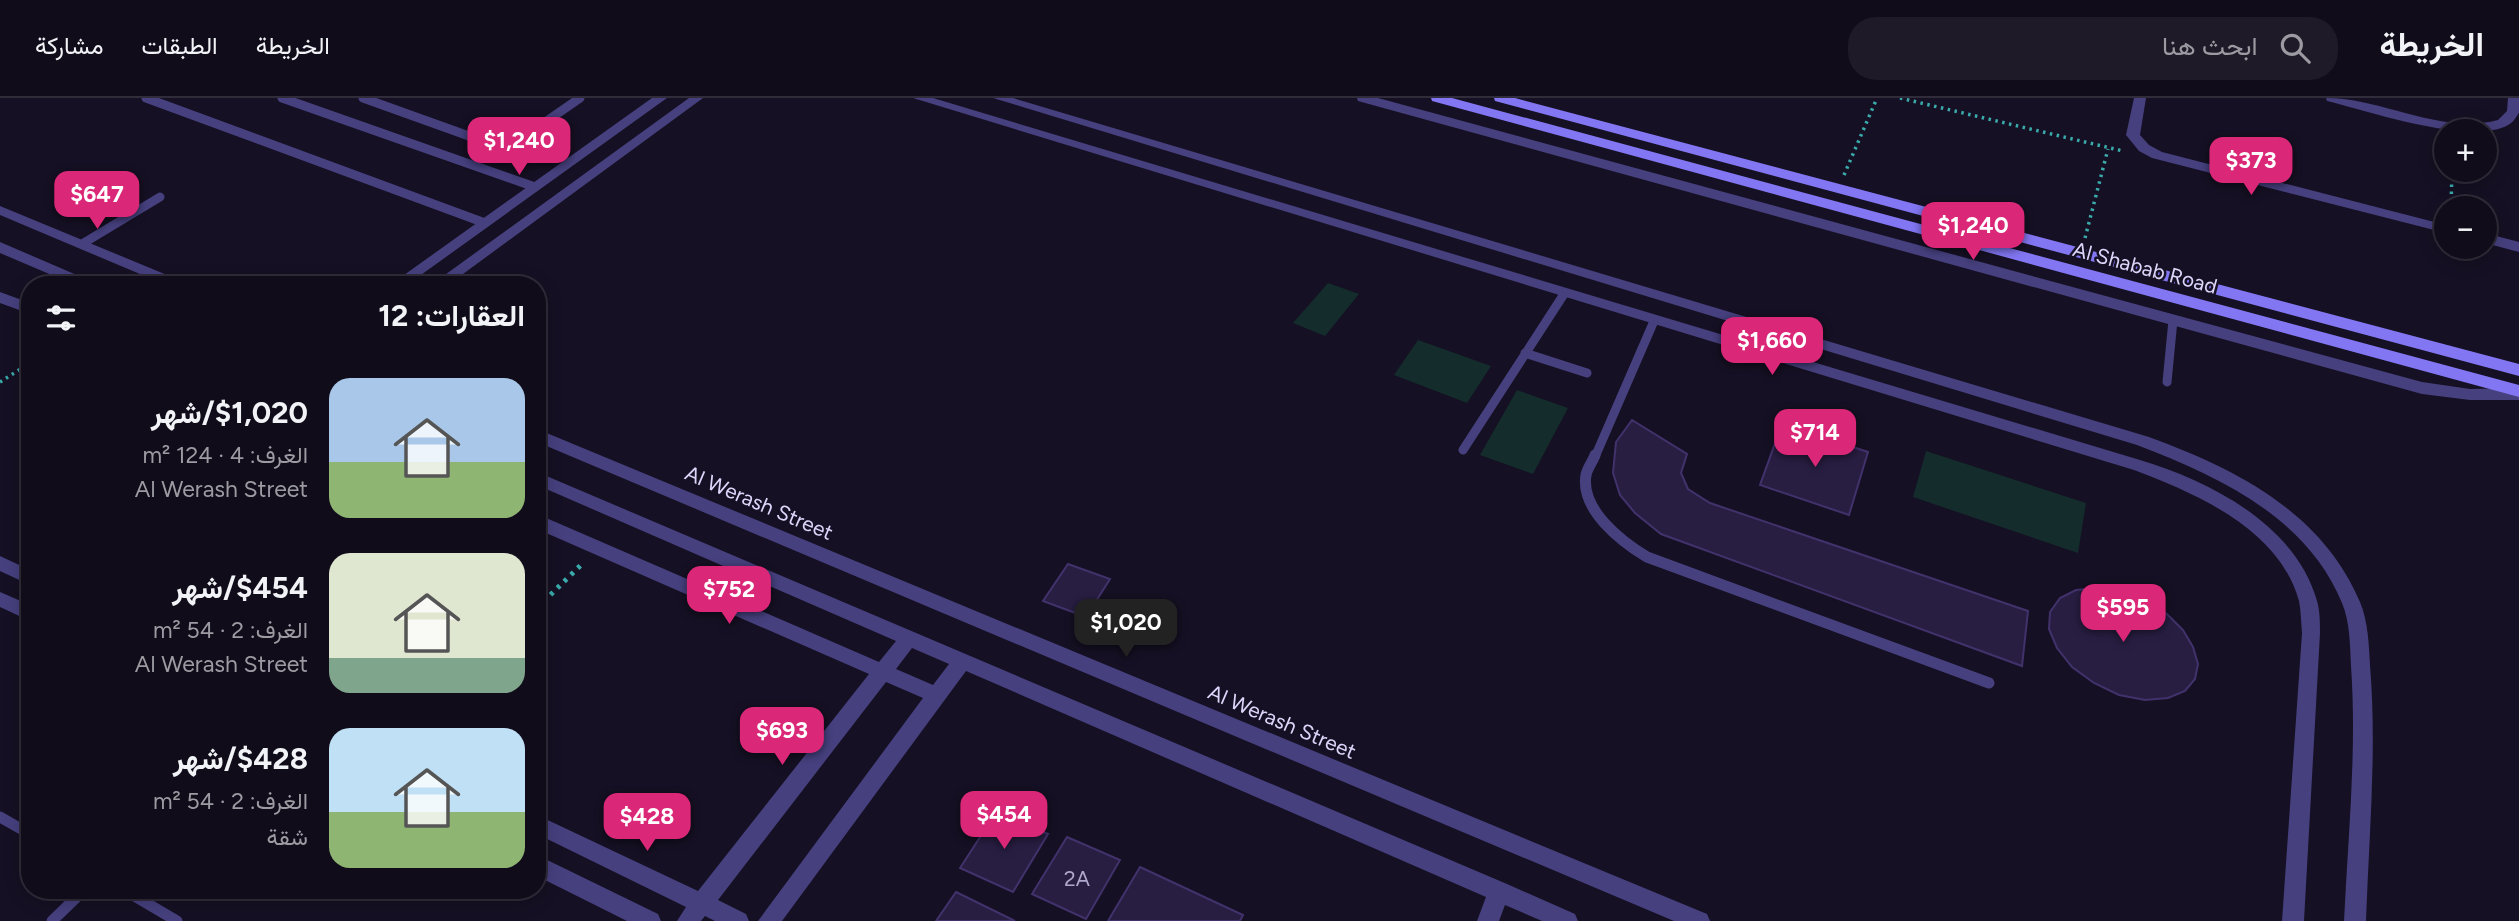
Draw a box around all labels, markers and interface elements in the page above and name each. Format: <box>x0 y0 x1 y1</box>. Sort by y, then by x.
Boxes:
search box <box>1848 17 2338 80</box>
text: الخريطة <box>2380 25 2484 64</box>
icon: search <box>2276 29 2314 67</box>
text: ابحث هنا <box>2162 30 2258 62</box>
text: مشاركة <box>35 31 103 60</box>
text: الطبقات <box>141 31 218 60</box>
text: الخريطة <box>256 31 330 60</box>
pin: $1,240 <box>462 118 576 177</box>
map controls <box>2434 119 2497 259</box>
button: + <box>2434 119 2497 182</box>
text: $1,240 <box>483 126 555 154</box>
pin: $373 <box>2210 138 2292 197</box>
text: $373 <box>2225 146 2277 174</box>
pin: $647 <box>56 172 138 231</box>
text: $647 <box>70 180 124 208</box>
button: − <box>2434 196 2497 259</box>
pin: $1,240 <box>1916 202 2030 262</box>
text: $1,240 <box>1937 211 2009 239</box>
street label: Al Shabab Road <box>2070 236 2220 299</box>
text: العقارات: 12 <box>378 297 525 334</box>
icon: filters <box>42 299 80 337</box>
pin: $1,660 <box>1715 317 1829 377</box>
text: $1,660 <box>1737 326 1807 354</box>
text: $1,020/شهر <box>151 394 308 431</box>
icon: home <box>385 406 469 490</box>
pin: $714 <box>1774 410 1856 469</box>
text: $714 <box>1790 418 1840 446</box>
text: الغرف: 4 · 124 m² <box>142 441 308 469</box>
street label: Al Werash Street <box>682 460 837 545</box>
text: Al Werash Street <box>135 475 308 503</box>
pin: $752 <box>688 566 770 626</box>
text: $454/شهر <box>172 569 308 606</box>
text: $752 <box>703 575 755 603</box>
icon: home <box>385 581 469 665</box>
pin: $595 <box>2082 584 2164 644</box>
text: $595 <box>2097 593 2149 621</box>
pin: $1,020 <box>1069 600 1183 659</box>
text: $1,020 <box>1090 608 1162 636</box>
text: الغرف: 2 · 54 m² <box>153 616 308 644</box>
text: Al Werash Street <box>135 650 308 678</box>
street label: Al Werash Street <box>1205 679 1360 764</box>
pin: $693 <box>741 708 823 767</box>
text: $693 <box>756 716 808 744</box>
text: $428/شهر <box>173 740 308 777</box>
icon: home <box>385 756 469 840</box>
text: الغرف: 2 · 54 m² <box>153 787 308 815</box>
pin: $454 <box>963 792 1045 851</box>
pin: $428 <box>606 794 688 853</box>
text: $454 <box>976 800 1032 828</box>
text: $428 <box>620 802 674 830</box>
text: شقة <box>266 823 308 851</box>
house number: 2A <box>1064 866 1090 891</box>

